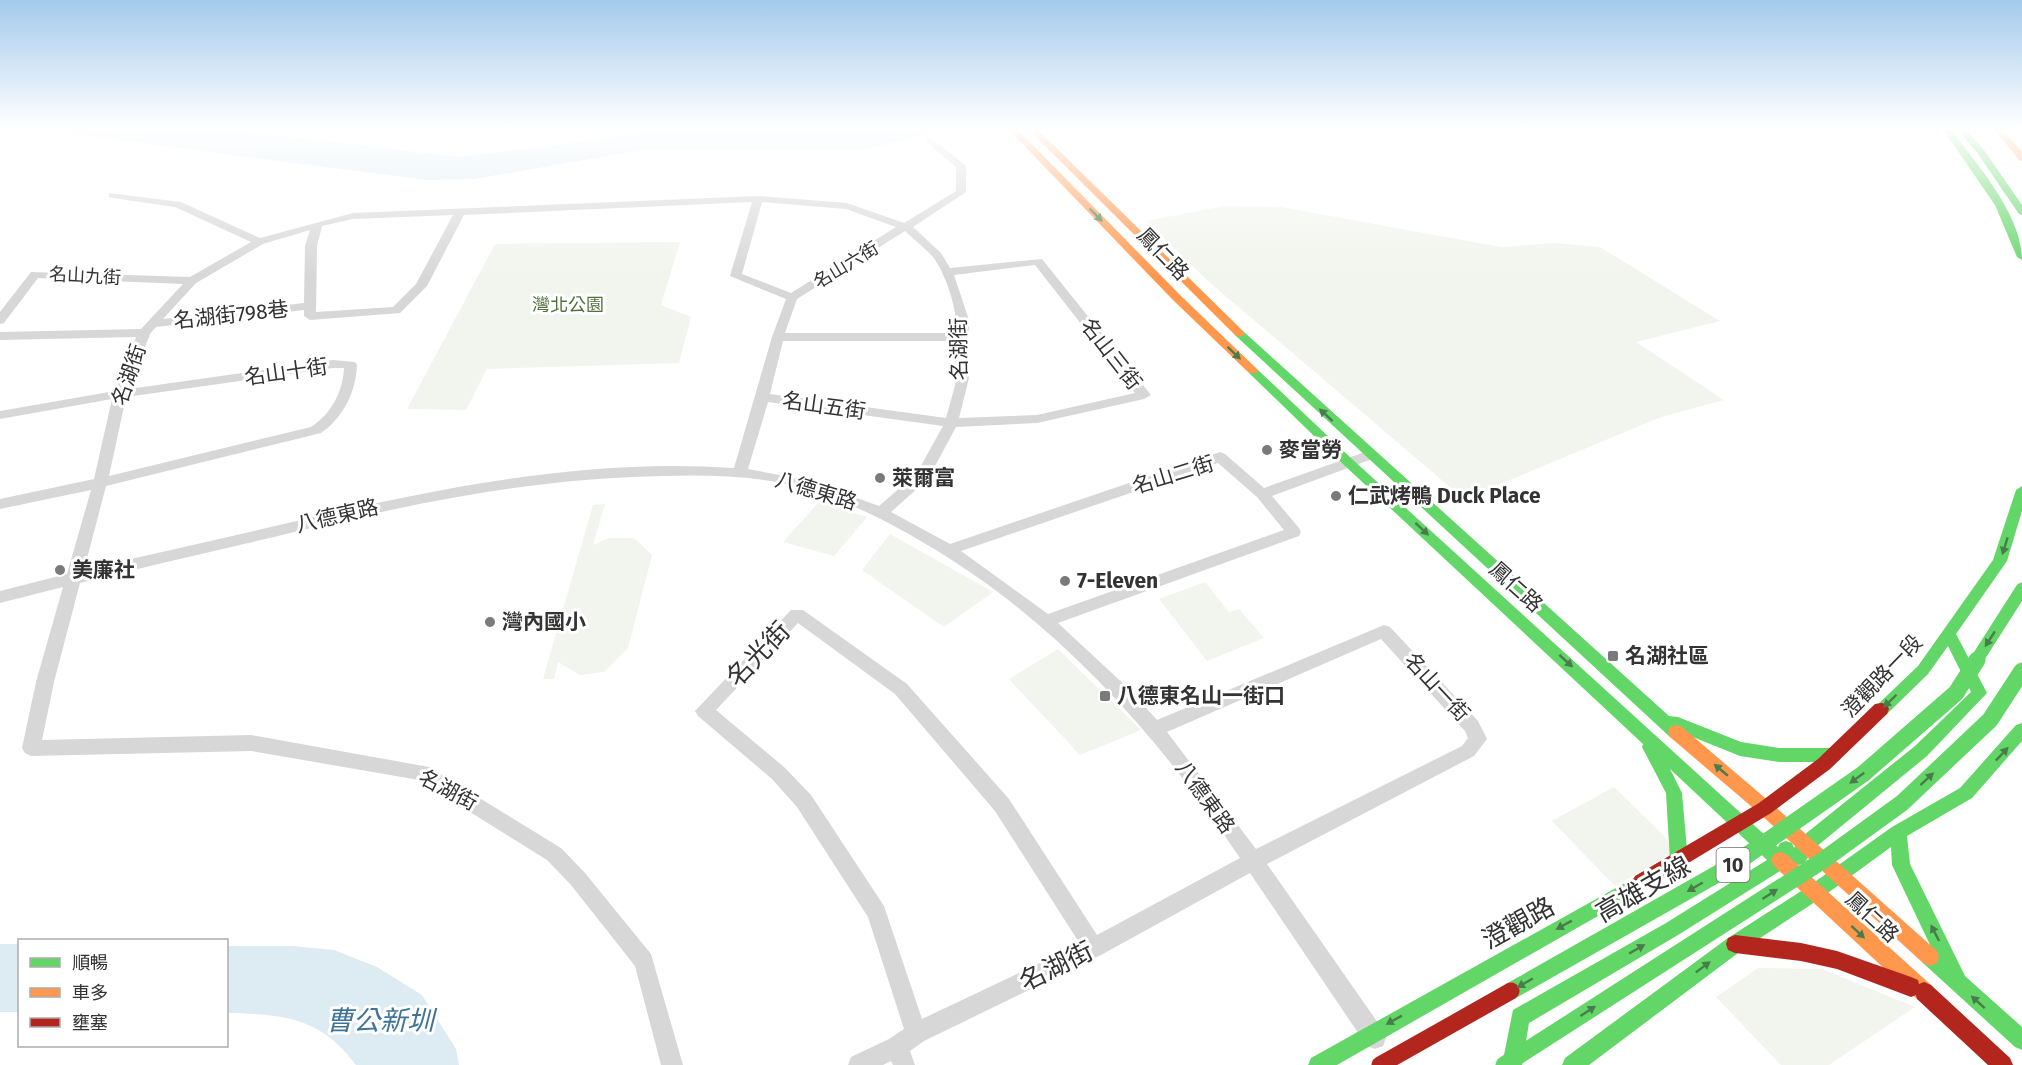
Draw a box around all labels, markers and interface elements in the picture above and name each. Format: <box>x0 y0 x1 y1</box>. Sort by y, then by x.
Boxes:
one-way arrow <box>1088 207 1102 221</box>
street label: 鳳仁路 <box>1132 222 1194 286</box>
street label: 名山六街 <box>809 237 883 293</box>
street label: 名山九街 <box>48 263 122 289</box>
park label: 灣北公園 <box>532 294 604 316</box>
street label: 名湖街798巷 <box>172 296 290 334</box>
street label: 名山三街 <box>1075 313 1147 395</box>
street label: 名湖街 <box>945 317 973 381</box>
street label: 名湖街 <box>106 341 152 409</box>
one-way arrow <box>1226 345 1240 359</box>
street label: 名山十街 <box>243 353 329 391</box>
street label: 名山五街 <box>781 387 867 425</box>
one-way arrow <box>1319 408 1334 422</box>
place label: 麥當勞 <box>1279 437 1342 463</box>
marker: 麥當勞 <box>1260 443 1274 457</box>
street label: 名山二街 <box>1129 450 1217 500</box>
place label: 萊爾富 <box>892 465 955 491</box>
street label: 八德東路 <box>772 466 860 516</box>
marker: 萊爾富 <box>873 471 887 485</box>
place label: 仁武烤鴨 Duck Place <box>1348 483 1541 509</box>
marker: 仁武烤鴨 Duck Place <box>1329 489 1343 503</box>
street label: 八德東路 <box>293 494 381 538</box>
one-way arrow <box>1414 522 1429 536</box>
one-way arrow <box>1999 537 2009 555</box>
street label: 鳳仁路 <box>1484 556 1548 618</box>
place label: 美廉社 <box>72 557 135 583</box>
marker: 美廉社 <box>53 563 67 577</box>
place label: 7-Eleven <box>1077 568 1158 594</box>
marker: 7-Eleven <box>1058 574 1072 588</box>
place label: 灣內國小 <box>502 609 586 635</box>
marker: 灣內國小 <box>483 615 497 629</box>
street label: 名光街 <box>720 616 797 693</box>
street label: 澄觀路一段 <box>1836 629 1928 723</box>
one-way arrow <box>1985 631 1996 647</box>
place label: 名湖社區 <box>1625 643 1709 669</box>
street label: 名山一街 <box>1399 647 1475 727</box>
marker: 名湖社區 <box>1606 649 1620 663</box>
one-way arrow <box>1558 654 1573 668</box>
place label: 八德東名山一街口 <box>1117 683 1285 709</box>
marker: 八德東名山一街口 <box>1098 689 1112 703</box>
one-way arrow <box>1883 694 1897 708</box>
one-way arrow <box>1995 747 2009 762</box>
street label: 八德東路 <box>1170 755 1240 839</box>
street label: 名湖街 <box>414 764 482 816</box>
one-way arrow <box>1713 764 1729 777</box>
one-way arrow <box>1849 772 1865 784</box>
one-way arrow <box>1920 772 1935 786</box>
road number: 10 <box>1716 848 1750 882</box>
street label: 高雄支線 <box>1590 850 1696 929</box>
one-way arrow <box>1686 882 1703 892</box>
street label: 鳳仁路 <box>1840 886 1904 948</box>
one-way arrow <box>1762 889 1779 900</box>
street label: 澄觀路 <box>1477 891 1560 956</box>
one-way arrow <box>1555 920 1572 930</box>
one-way arrow <box>1931 924 1941 942</box>
one-way arrow <box>1850 925 1865 938</box>
street label: 名湖街 <box>1014 935 1098 997</box>
legend <box>18 939 228 1047</box>
one-way arrow <box>1629 943 1645 954</box>
text: 順暢 <box>72 952 108 974</box>
one-way arrow <box>1695 962 1710 974</box>
one-way arrow <box>1516 978 1533 988</box>
text: 車多 <box>72 982 108 1004</box>
one-way arrow <box>1971 996 1986 1009</box>
water label: 曹公新圳 <box>326 1005 438 1037</box>
one-way arrow <box>1580 1005 1597 1016</box>
text: 壅塞 <box>72 1012 108 1034</box>
one-way arrow <box>1385 1015 1402 1025</box>

